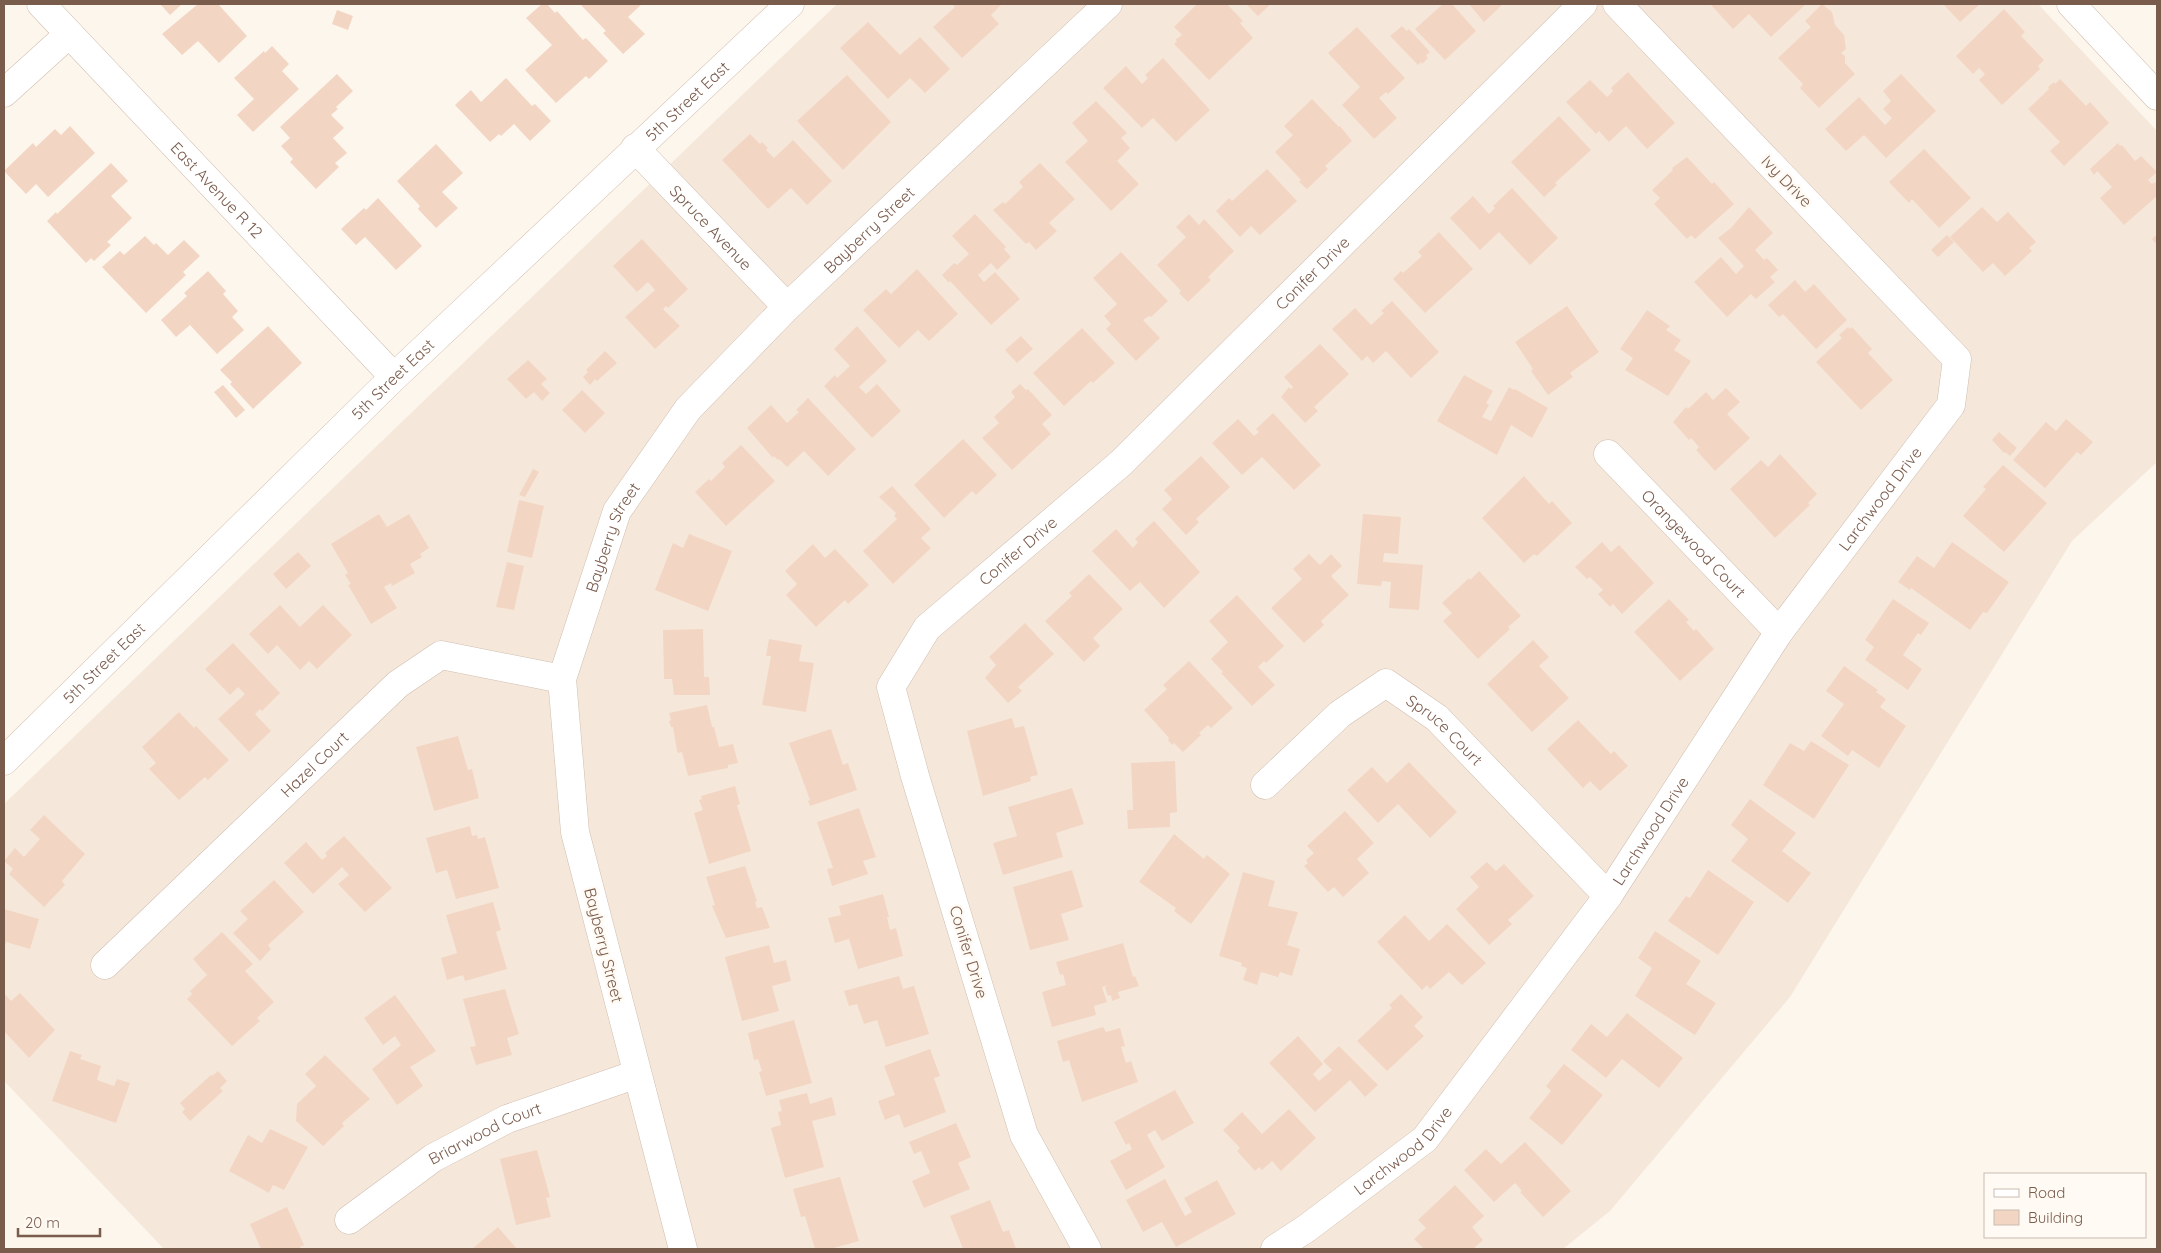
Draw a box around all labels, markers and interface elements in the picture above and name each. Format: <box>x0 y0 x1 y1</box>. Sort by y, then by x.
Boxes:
street label: 5th Street East <box>641 57 733 145</box>
street label: East Avenue R 12 <box>167 138 267 242</box>
street label: Ivy Drive <box>1757 151 1817 211</box>
street label: Spruce Avenue <box>666 181 756 274</box>
street label: Bayberry Street <box>819 182 918 277</box>
street label: Conifer Drive <box>1271 232 1353 314</box>
street label: 5th Street East <box>347 334 438 423</box>
street label: Larchwood Drive <box>1834 443 1926 555</box>
street label: Bayberry Street <box>581 478 644 595</box>
street label: Orangewood Court <box>1637 485 1750 602</box>
street label: Conifer Drive <box>975 512 1061 589</box>
street label: 5th Street East <box>58 618 149 708</box>
street label: Spruce Court <box>1403 690 1487 769</box>
street label: Hazel Court <box>276 727 353 801</box>
street label: Larchwood Drive <box>1608 773 1693 889</box>
street label: Bayberry Street <box>580 886 628 1004</box>
street label: Conifer Drive <box>945 903 993 1001</box>
street label: Briarwood Court <box>425 1098 544 1169</box>
street label: Larchwood Drive <box>1350 1102 1456 1199</box>
legend <box>1984 1173 2146 1238</box>
text: Road <box>2028 1183 2065 1202</box>
scale bar <box>18 1206 100 1238</box>
text: Building <box>2028 1208 2083 1227</box>
text: 20 m <box>25 1213 60 1232</box>

